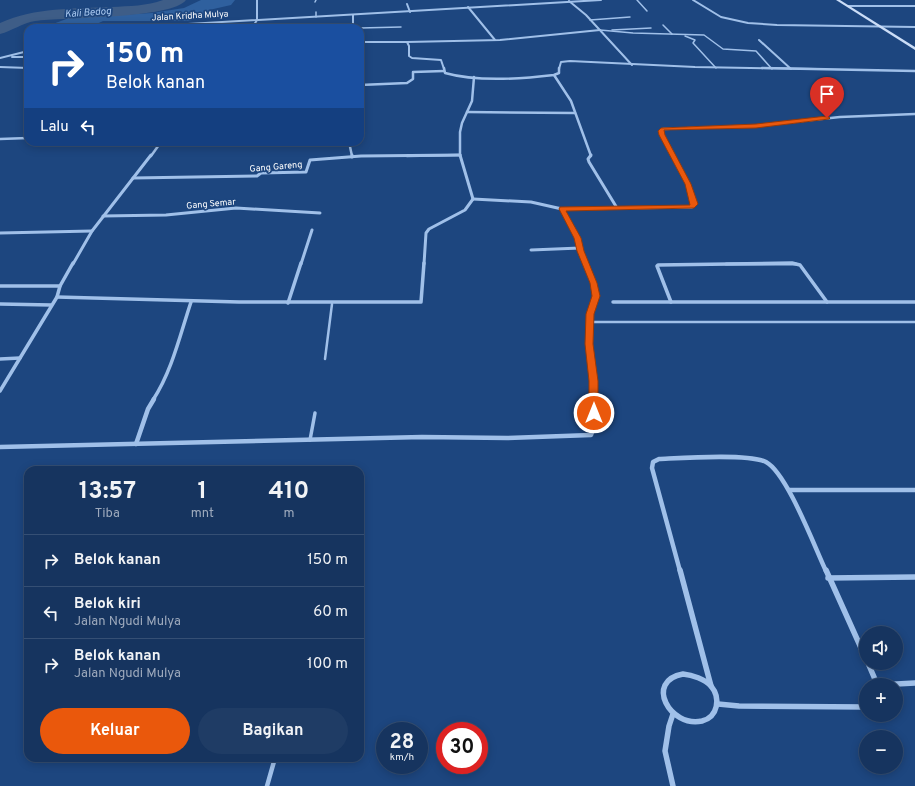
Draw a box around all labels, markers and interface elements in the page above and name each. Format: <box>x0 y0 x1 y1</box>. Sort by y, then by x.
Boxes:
water label: Kali Bedog <box>64 5 112 21</box>
street label: Jalan Kridha Mulya <box>151 8 229 24</box>
text: 150 m <box>106 37 184 73</box>
icon: right <box>40 40 92 92</box>
text: Belok kanan <box>106 72 205 95</box>
pin <box>810 77 844 118</box>
icon: arrive <box>816 83 838 105</box>
icon: left <box>77 116 99 138</box>
text: Lalu <box>40 118 69 137</box>
street label: Gang Gareng <box>249 159 303 175</box>
street label: Gang Semar <box>186 196 237 212</box>
position arrow <box>573 392 615 434</box>
text: 13:57 <box>79 477 136 507</box>
text: 1 <box>197 477 207 507</box>
text: 410 <box>269 477 309 507</box>
text: Tiba <box>95 506 120 522</box>
text: mnt <box>191 506 214 522</box>
text: m <box>283 506 294 522</box>
icon: right <box>40 550 62 572</box>
text: Belok kanan <box>74 551 161 570</box>
text: 150 m <box>307 551 348 570</box>
text: Belok kiri <box>74 595 141 614</box>
icon: left <box>40 602 62 624</box>
text: 60 m <box>313 603 348 622</box>
text: Jalan Ngudi Mulya <box>74 614 181 630</box>
map controls <box>859 626 903 774</box>
button: sound <box>859 626 903 670</box>
text: Belok kanan <box>74 647 161 666</box>
icon: right <box>40 654 62 676</box>
text: 100 m <box>307 655 348 674</box>
text: Jalan Ngudi Mulya <box>74 666 181 682</box>
button: + <box>859 678 903 722</box>
button: Keluar <box>40 708 190 754</box>
button: Bagikan <box>198 708 348 754</box>
speed limit sign: 30 <box>436 722 488 774</box>
text: 28 <box>390 730 414 756</box>
button: − <box>859 730 903 774</box>
text: km/h <box>390 751 414 764</box>

